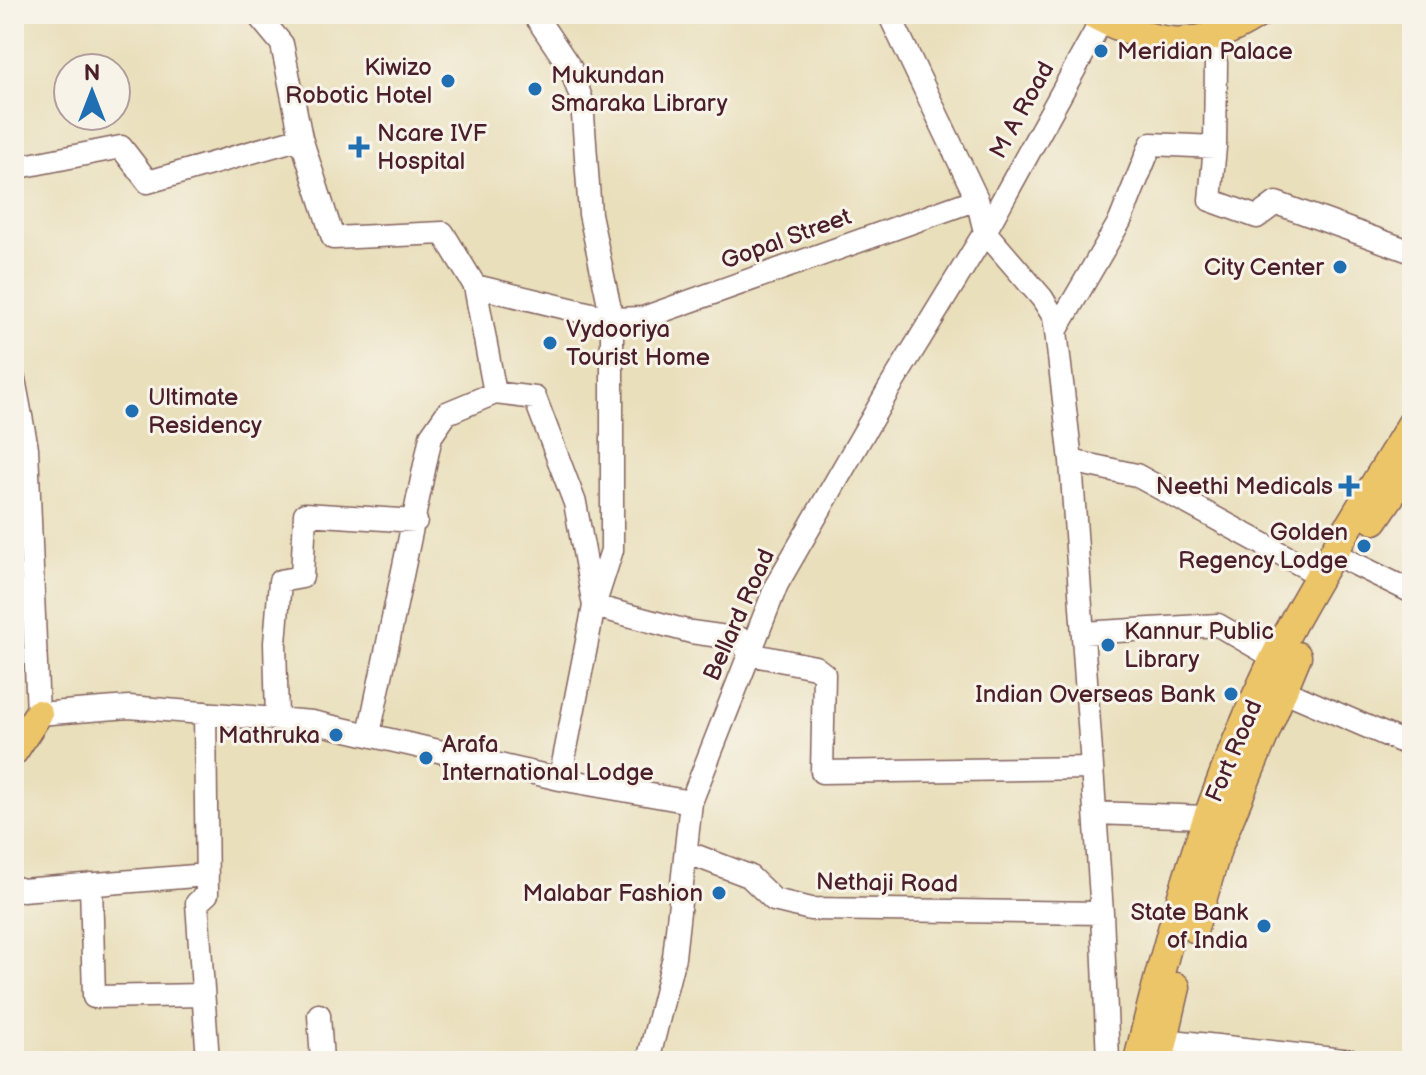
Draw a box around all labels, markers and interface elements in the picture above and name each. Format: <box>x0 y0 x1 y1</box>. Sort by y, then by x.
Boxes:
place label: Meridian Palace <box>1117 37 1293 66</box>
marker: Meridian Palace <box>1092 42 1110 60</box>
north arrow <box>52 52 132 132</box>
place label: Kiwizo Robotic Hotel <box>285 53 432 110</box>
street label: M A Road <box>984 56 1060 164</box>
text: N <box>84 60 100 87</box>
place label: Mukundan Smaraka Library <box>551 61 728 118</box>
marker: Kiwizo Robotic Hotel <box>439 72 457 90</box>
marker: Mukundan Smaraka Library <box>526 80 544 98</box>
place label: Ncare IVF Hospital <box>377 119 488 176</box>
marker: Ncare IVF Hospital <box>348 136 370 158</box>
street label: Gopal Street <box>717 202 856 276</box>
place label: City Center <box>1204 253 1324 282</box>
marker: City Center <box>1331 258 1349 276</box>
place label: Vydooriya Tourist Home <box>566 315 710 372</box>
marker: Vydooriya Tourist Home <box>541 334 559 352</box>
place label: Ultimate Residency <box>148 383 262 440</box>
marker: Ultimate Residency <box>123 402 141 420</box>
place label: Neethi Medicals <box>1156 472 1333 501</box>
marker: Neethi Medicals <box>1340 477 1358 495</box>
place label: Golden Regency Lodge <box>1178 518 1348 575</box>
marker: Golden Regency Lodge <box>1355 537 1373 555</box>
street label: Bellard Road <box>697 545 781 685</box>
place label: Kannur Public Library <box>1124 617 1274 674</box>
marker: Kannur Public Library <box>1099 636 1117 654</box>
place label: Indian Overseas Bank <box>975 680 1215 709</box>
marker: Indian Overseas Bank <box>1222 685 1240 703</box>
street label: Fort Road <box>1200 696 1268 806</box>
place label: Mathruka <box>218 721 320 750</box>
marker: Mathruka <box>327 726 345 744</box>
place label: Arafa International Lodge <box>442 730 654 787</box>
marker: Arafa International Lodge <box>417 749 435 767</box>
street label: Nethaji Road <box>816 867 958 899</box>
place label: Malabar Fashion <box>523 879 703 908</box>
marker: Malabar Fashion <box>710 884 728 902</box>
place label: State Bank of India <box>1131 898 1248 955</box>
marker: State Bank of India <box>1255 917 1273 935</box>

